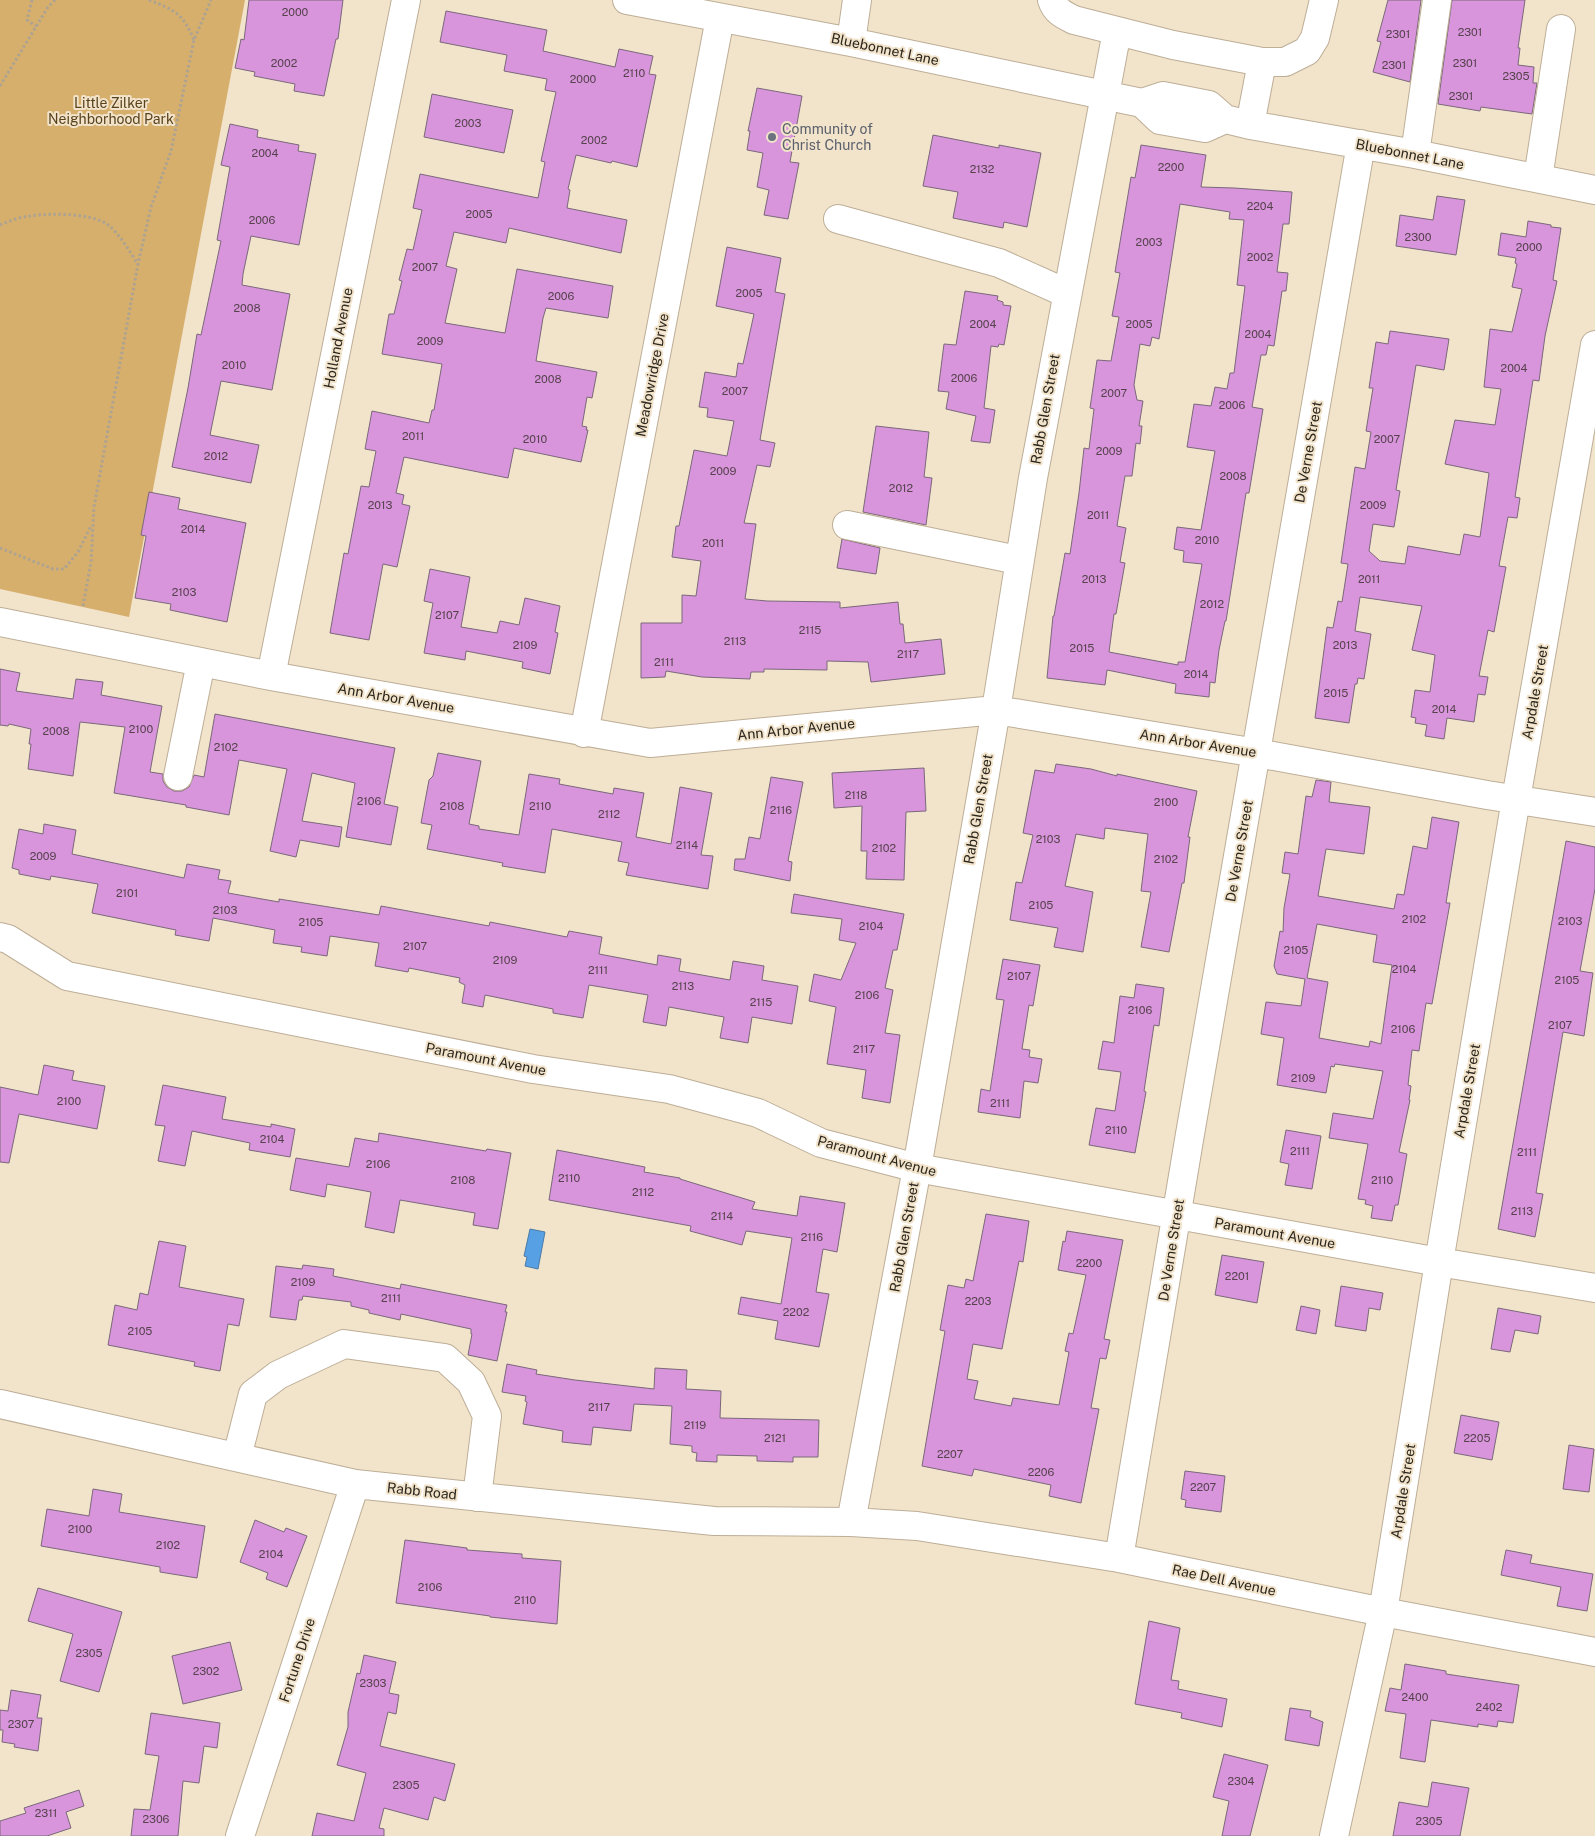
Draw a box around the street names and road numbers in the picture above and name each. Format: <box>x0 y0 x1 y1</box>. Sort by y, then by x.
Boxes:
street label: Bluebonnet Lane <box>830 30 940 68</box>
street label: Bluebonnet Lane <box>1355 136 1466 172</box>
street label: Holland Avenue <box>320 286 356 390</box>
street label: Meadowridge Drive <box>632 312 672 438</box>
street label: Rabb Glen Street <box>1027 353 1063 465</box>
street label: De Verne Street <box>1291 400 1325 504</box>
street label: Arpdale Street <box>1519 643 1551 741</box>
street label: Ann Arbor Avenue <box>336 680 456 716</box>
street label: Ann Arbor Avenue <box>736 715 856 743</box>
street label: Ann Arbor Avenue <box>1138 726 1258 760</box>
street label: Rabb Glen Street <box>960 753 996 865</box>
street label: De Verne Street <box>1222 799 1256 903</box>
street label: Paramount Avenue <box>424 1039 548 1079</box>
street label: Arpdale Street <box>1451 1042 1483 1140</box>
street label: Paramount Avenue <box>816 1132 938 1180</box>
street label: Rabb Glen Street <box>886 1181 922 1293</box>
street label: De Verne Street <box>1155 1198 1187 1302</box>
street label: Paramount Avenue <box>1213 1214 1337 1252</box>
street label: Arpdale Street <box>1388 1442 1418 1540</box>
street label: Rabb Road <box>386 1479 458 1503</box>
street label: Rae Dell Avenue <box>1171 1561 1277 1599</box>
street label: Fortune Drive <box>276 1616 318 1704</box>

